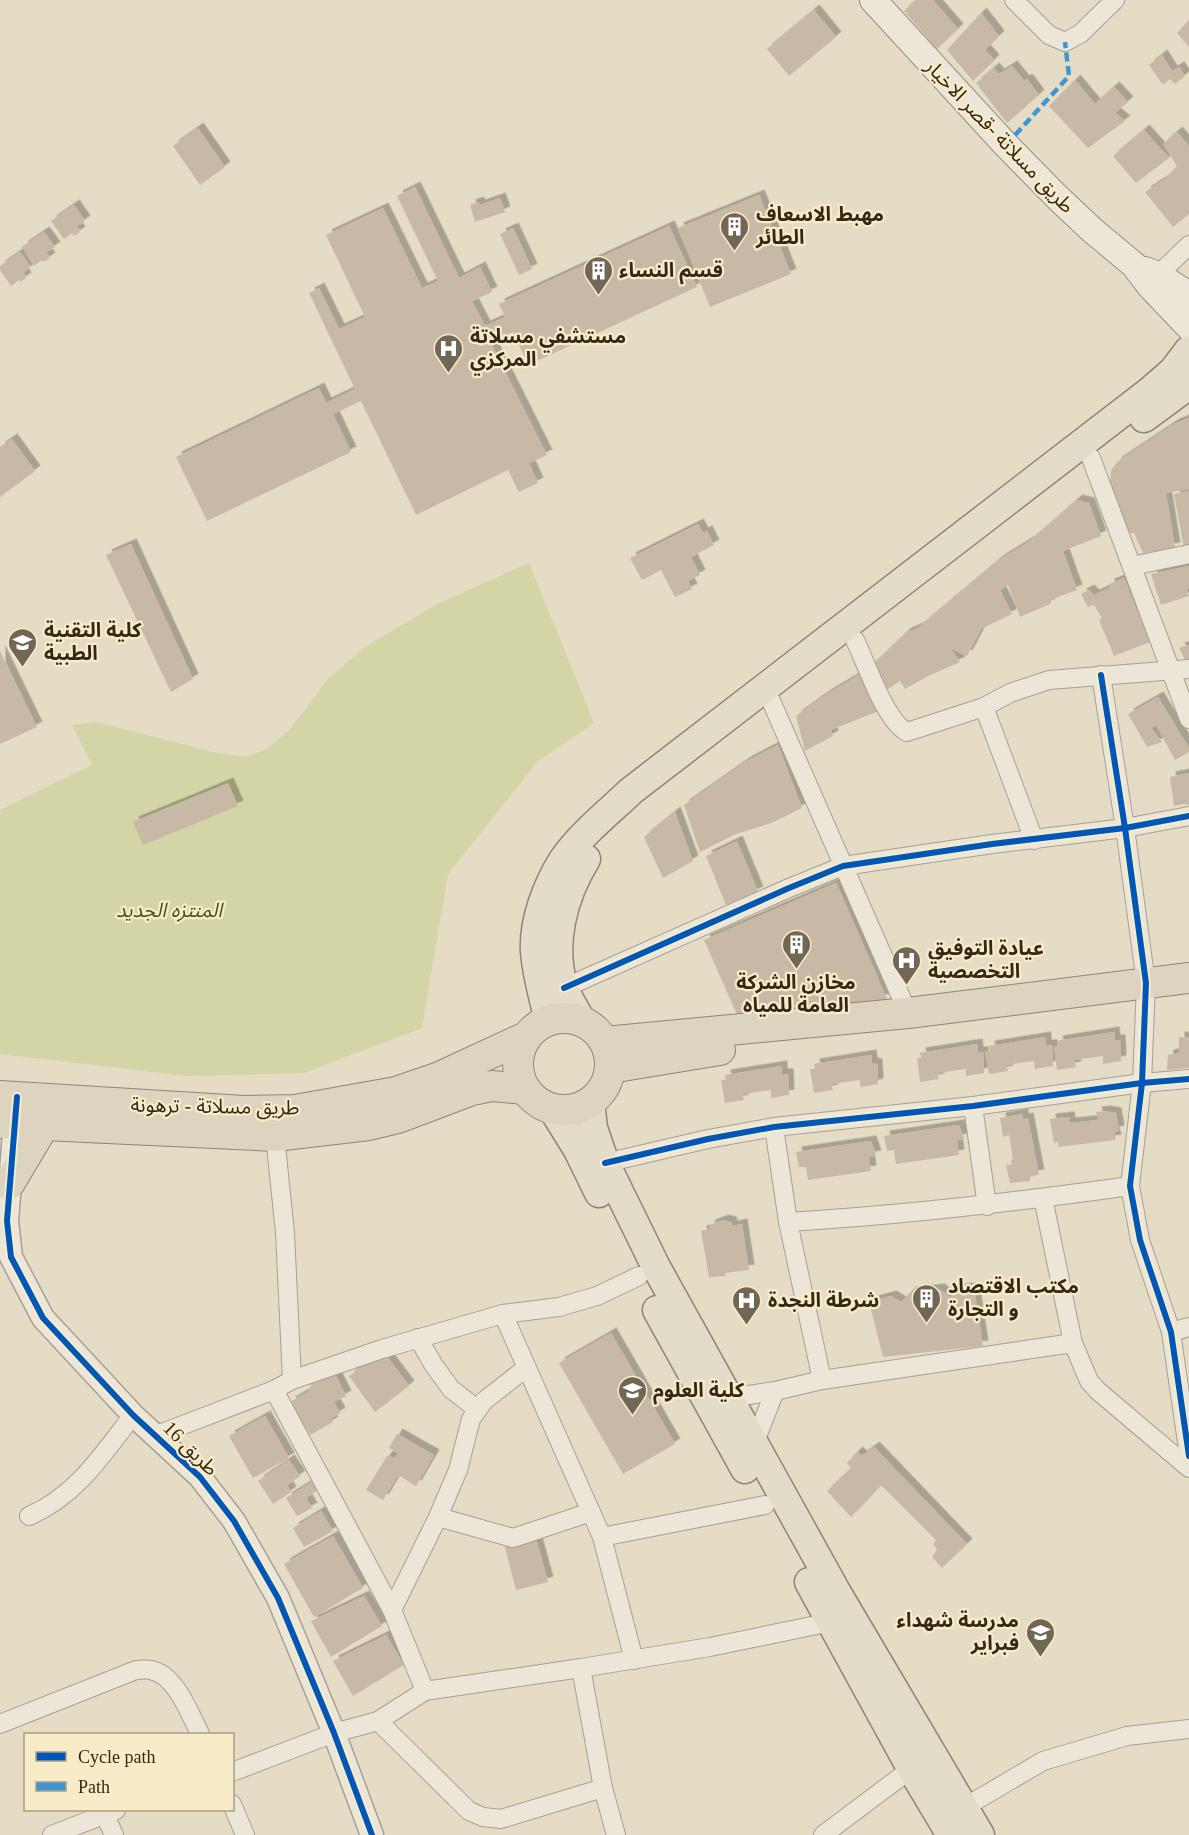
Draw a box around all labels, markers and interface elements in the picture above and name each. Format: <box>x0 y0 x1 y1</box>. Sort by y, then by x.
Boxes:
street label: طريق مسلاتة -قصر الاخيار <box>919 54 1079 219</box>
place label: مهبط الاسعاف الطائر <box>755 203 884 249</box>
building icon: مهبط الاسعاف الطائر <box>719 210 751 252</box>
building icon: قسم النساء <box>582 254 614 296</box>
place label: قسم النساء <box>619 259 723 285</box>
place label: مستشفي مسلاتة المركزي <box>470 325 626 376</box>
hospital icon: مستشفي مسلاتة المركزي <box>433 332 465 374</box>
place label: كلية التقنية الطبية <box>44 619 142 665</box>
school or university icon: كلية التقنية الطبية <box>7 626 39 668</box>
park label: المنتزه الجديد <box>116 899 224 922</box>
building icon: مخازن الشركة العامة للمياه <box>780 928 812 970</box>
place label: عيادة التوفيق التخصصية <box>928 937 1044 983</box>
hospital icon: عيادة التوفيق التخصصية <box>891 944 923 986</box>
place label: مخازن الشركة العامة للمياه <box>736 971 856 1017</box>
street label: طريق مسلاتة - ترهونة <box>130 1094 300 1120</box>
place label: مكتب الاقتصاد و التجارة <box>948 1275 1079 1321</box>
building icon: مكتب الاقتصاد و التجارة <box>911 1282 943 1324</box>
hospital icon: شرطة النجدة <box>731 1284 763 1326</box>
place label: شرطة النجدة <box>768 1289 879 1312</box>
school or university icon: كلية العلوم <box>616 1374 648 1416</box>
place label: كلية العلوم <box>653 1379 745 1405</box>
street label: طريق 16 <box>158 1416 223 1481</box>
place label: مدرسة شهداء فبراير <box>897 1609 1019 1655</box>
school or university icon: مدرسة شهداء فبراير <box>1024 1616 1056 1658</box>
legend <box>24 1733 234 1811</box>
text: Cycle path <box>78 1747 155 1767</box>
text: Path <box>78 1777 110 1797</box>

